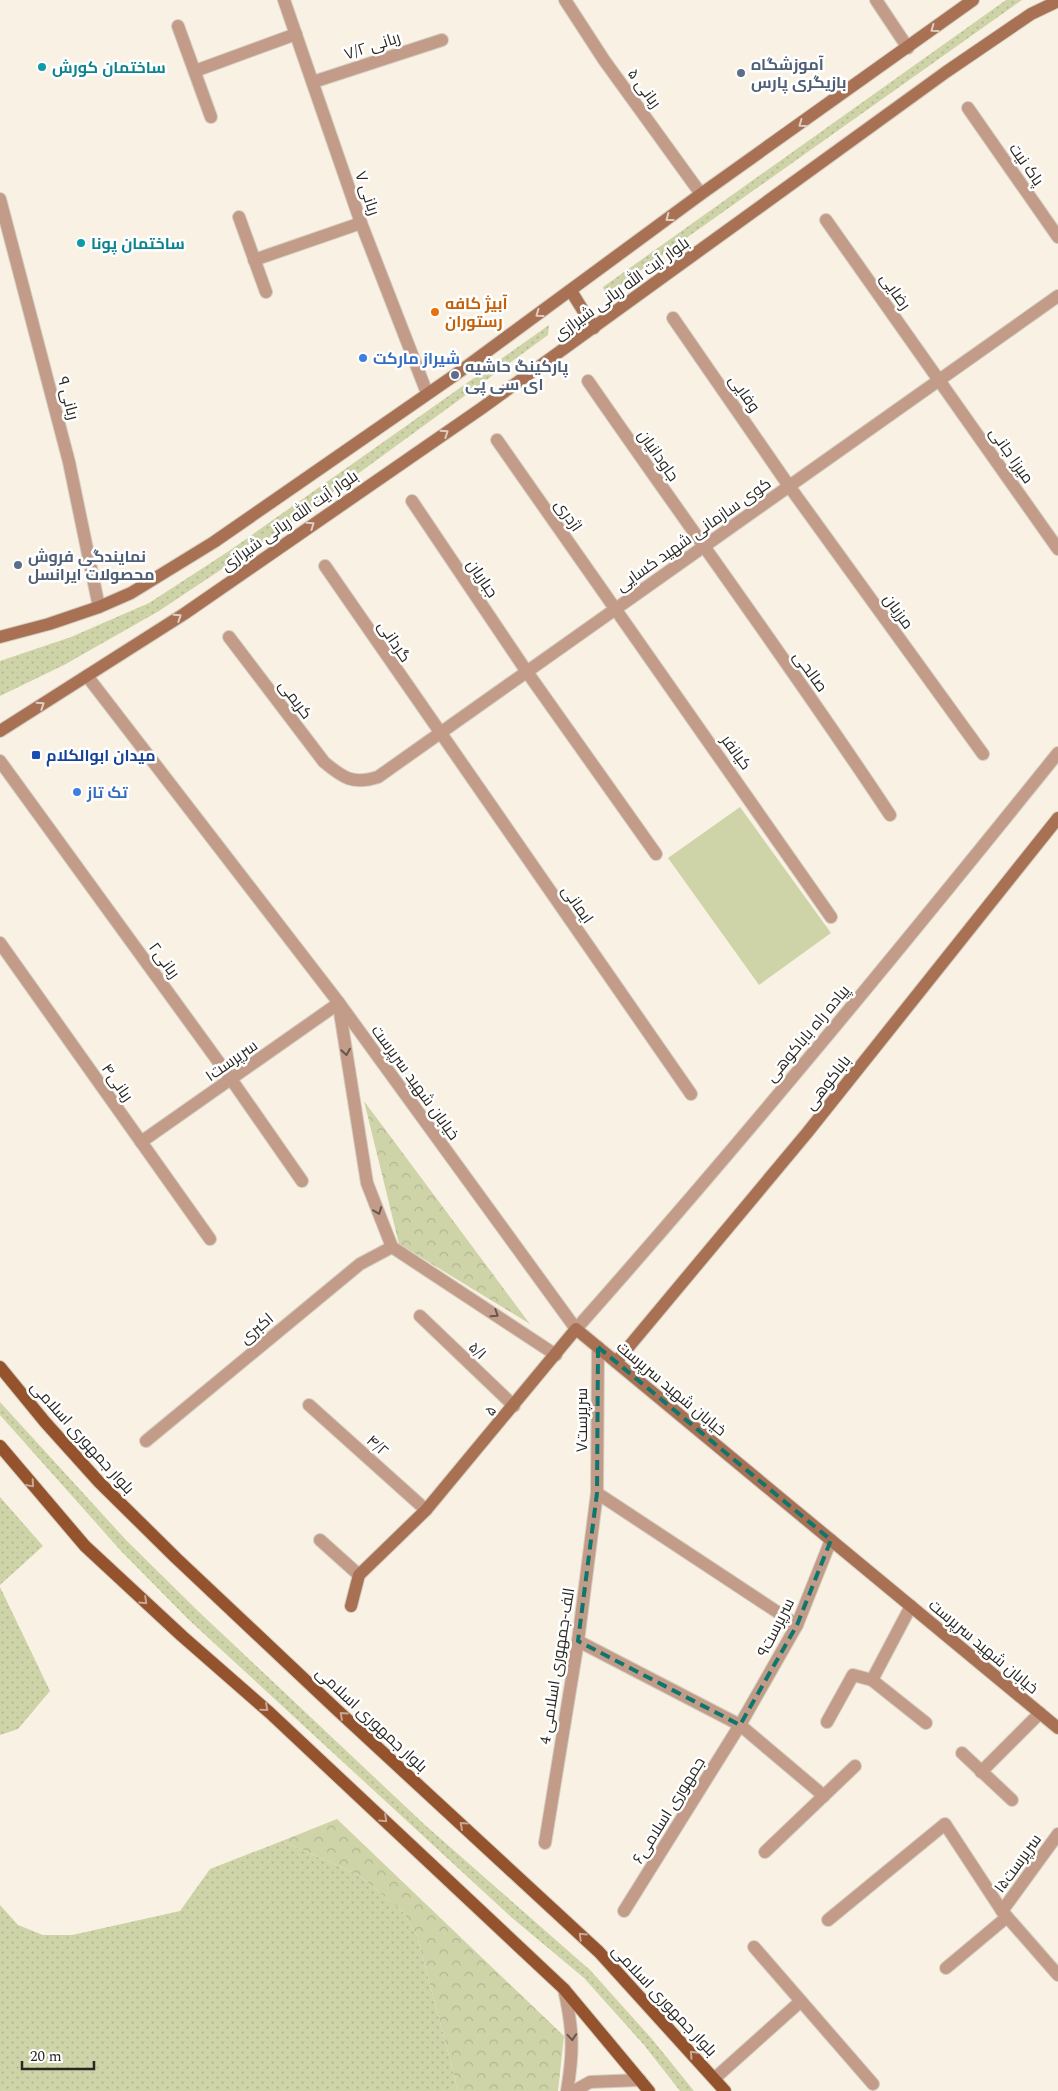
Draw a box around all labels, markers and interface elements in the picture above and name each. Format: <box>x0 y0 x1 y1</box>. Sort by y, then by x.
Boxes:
one-way arrow <box>930 23 940 32</box>
street label: ربانی ۷/۲ <box>341 26 404 66</box>
place label: آموزشگاه بازیگری پارس <box>751 53 847 95</box>
place label: ساختمان کورش <box>52 56 166 80</box>
marker: ساختمان کورش <box>36 61 48 73</box>
street label: ربانی ۵ <box>621 64 667 114</box>
marker: آموزشگاه بازیگری پارس <box>735 67 747 79</box>
one-way arrow <box>798 118 808 127</box>
street label: پاک نیت <box>1003 138 1050 192</box>
street label: ربانی ۷ <box>348 168 386 219</box>
one-way arrow <box>666 212 675 220</box>
street label: بلوار آیت الله ربانی شیرازی <box>549 231 695 346</box>
place label: ساختمان پونا <box>91 232 185 256</box>
marker: ساختمان پونا <box>75 237 87 249</box>
street label: رضایی <box>874 268 917 315</box>
place label: آبیژ کافه رستوران <box>445 292 507 334</box>
marker: آبیژ کافه رستوران <box>429 306 441 318</box>
one-way arrow <box>536 309 545 317</box>
place label: شیراز مارکت <box>373 347 460 371</box>
marker: شیراز مارکت <box>357 352 369 364</box>
place label: پارکینگ حاشیه ای سی پی <box>465 355 569 397</box>
marker: پارکینگ حاشیه ای سی پی <box>449 369 461 381</box>
street label: وفایی <box>722 370 766 417</box>
street label: ربانی ۹ <box>51 374 85 423</box>
street label: میرزا جانی <box>983 422 1039 489</box>
street label: جاودانیان <box>632 425 685 487</box>
one-way arrow <box>440 429 449 439</box>
street label: بلوار آیت الله ربانی شیرازی <box>216 464 363 577</box>
street label: کوی سازمانی شهید کسایی <box>611 472 776 598</box>
street label: اژدری <box>548 494 588 537</box>
one-way arrow <box>305 522 314 530</box>
place label: نمایندگی فروش محصولات ایرانسل <box>28 545 155 587</box>
street label: جباریان <box>460 554 504 603</box>
marker: نمایندگی فروش محصولات ایرانسل <box>12 559 24 571</box>
street label: مرزبان <box>877 589 919 634</box>
one-way arrow <box>173 614 182 624</box>
street label: گردانی <box>371 616 417 667</box>
street label: صالحی <box>787 646 833 697</box>
street label: کریمی <box>272 675 318 724</box>
one-way arrow <box>36 702 45 712</box>
street label: کیانفر <box>715 729 757 775</box>
place label: میدان ابوالکلام <box>46 744 156 768</box>
marker: میدان ابوالکلام <box>30 749 42 761</box>
place label: تک تاز <box>86 781 129 805</box>
marker: تک تاز <box>71 786 83 798</box>
street label: ایمانی <box>555 880 599 929</box>
street label: ربانی۲ <box>143 937 186 984</box>
street label: پیاده راه باباکوهی <box>761 981 853 1085</box>
street label: خیابان شهید سرپرست <box>365 1020 465 1145</box>
street label: سرپرست۱ <box>200 1034 263 1088</box>
one-way arrow <box>341 1047 351 1056</box>
street label: باباکوهی <box>800 1051 854 1113</box>
street label: ربانی۴ <box>95 1058 139 1107</box>
one-way arrow <box>372 1206 382 1214</box>
street label: اکبری <box>234 1307 279 1350</box>
one-way arrow <box>490 1308 499 1318</box>
street label: خیابان شهید سرپرست <box>611 1335 732 1442</box>
street label: ۵/۱ <box>463 1336 492 1365</box>
street label: بلوار جمهوری اسلامی <box>25 1376 140 1500</box>
street label: سرپرست۷ <box>570 1388 594 1452</box>
street label: ۵ <box>479 1400 503 1422</box>
street label: ۴/۲ <box>361 1429 394 1462</box>
one-way arrow <box>26 1478 35 1487</box>
street label: 4 الف-جمهوری اسلامی <box>533 1586 581 1746</box>
street label: خیابان شهید سرپرست <box>923 1593 1044 1700</box>
street label: سرپرست۹ <box>751 1594 801 1661</box>
one-way arrow <box>138 1595 147 1604</box>
street label: بلوار جمهوری اسلامی <box>310 1661 433 1778</box>
one-way arrow <box>260 1703 269 1712</box>
one-way arrow <box>340 1712 349 1721</box>
street label: جمهوری اسلامی۶ <box>626 1752 711 1869</box>
one-way arrow <box>378 1813 387 1822</box>
one-way arrow <box>460 1822 469 1831</box>
street label: سرپرست۱۵ <box>988 1829 1048 1898</box>
one-way arrow <box>579 1933 588 1942</box>
street label: بلوار جمهوری اسلامی <box>606 1939 723 2062</box>
one-way arrow <box>566 2033 577 2041</box>
scale bar <box>22 2038 95 2070</box>
text: 20 m <box>30 2045 62 2068</box>
one-way arrow <box>690 2051 699 2060</box>

